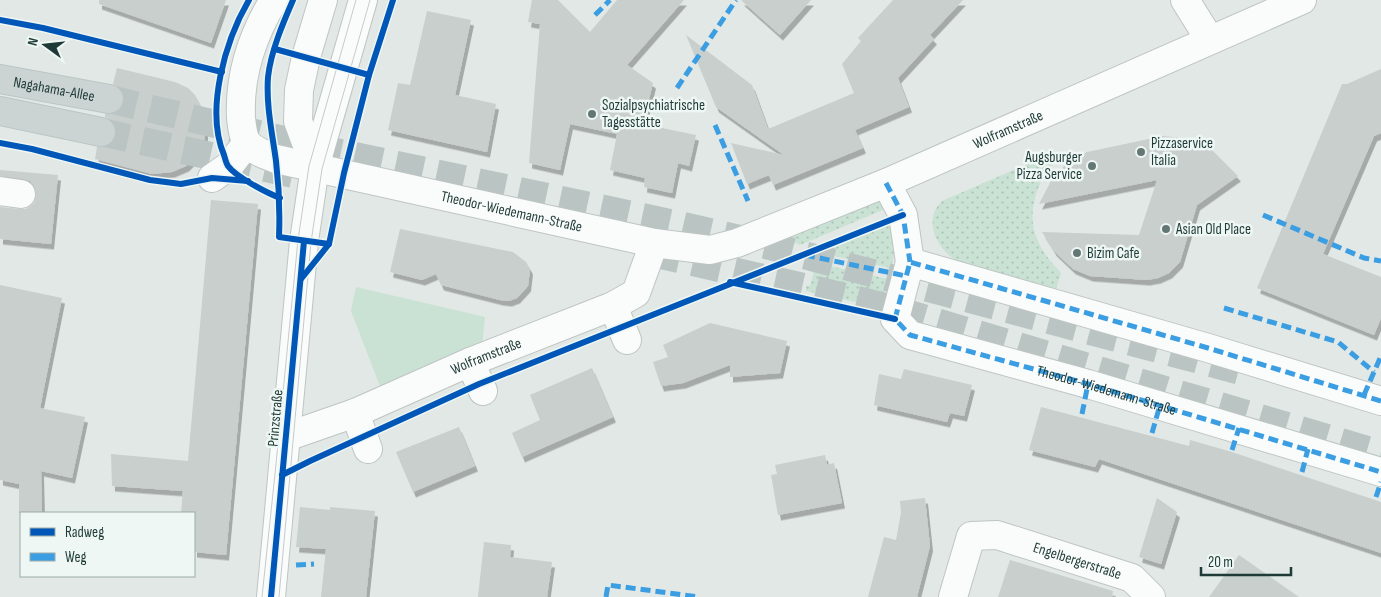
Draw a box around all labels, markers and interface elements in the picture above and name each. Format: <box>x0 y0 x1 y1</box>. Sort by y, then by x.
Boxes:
north arrow <box>20 20 70 70</box>
text: N <box>24 36 42 48</box>
street label: Nagahama-Allee <box>12 73 96 106</box>
place label: Sozialpsychiatrische Tagesstätte <box>602 96 705 132</box>
street label: Wolframstraße <box>970 106 1046 154</box>
marker: Sozialpsychiatrische Tagesstätte <box>586 108 598 120</box>
place label: Pizzaservice Italia <box>1151 134 1213 170</box>
marker: Pizzaservice Italia <box>1135 146 1147 158</box>
place label: Augsburger Pizza Service <box>1017 148 1083 184</box>
marker: Augsburger Pizza Service <box>1086 160 1098 172</box>
street label: Theodor-Wiedemann-Straße <box>439 187 584 237</box>
place label: Asian Old Place <box>1175 220 1251 239</box>
marker: Asian Old Place <box>1160 223 1172 235</box>
place label: Bizim Cafe <box>1087 244 1140 263</box>
marker: Bizim Cafe <box>1071 247 1083 259</box>
street label: Wolframstraße <box>448 334 524 379</box>
street label: Theodor-Wiedemann-Straße <box>1034 361 1178 420</box>
street label: Prinzstraße <box>264 389 287 447</box>
legend <box>20 512 195 577</box>
text: Radweg <box>65 523 104 542</box>
street label: Engelbergerstraße <box>1031 538 1124 584</box>
scale bar <box>1201 544 1291 576</box>
text: Weg <box>65 548 87 567</box>
text: 20 m <box>1208 553 1233 572</box>

